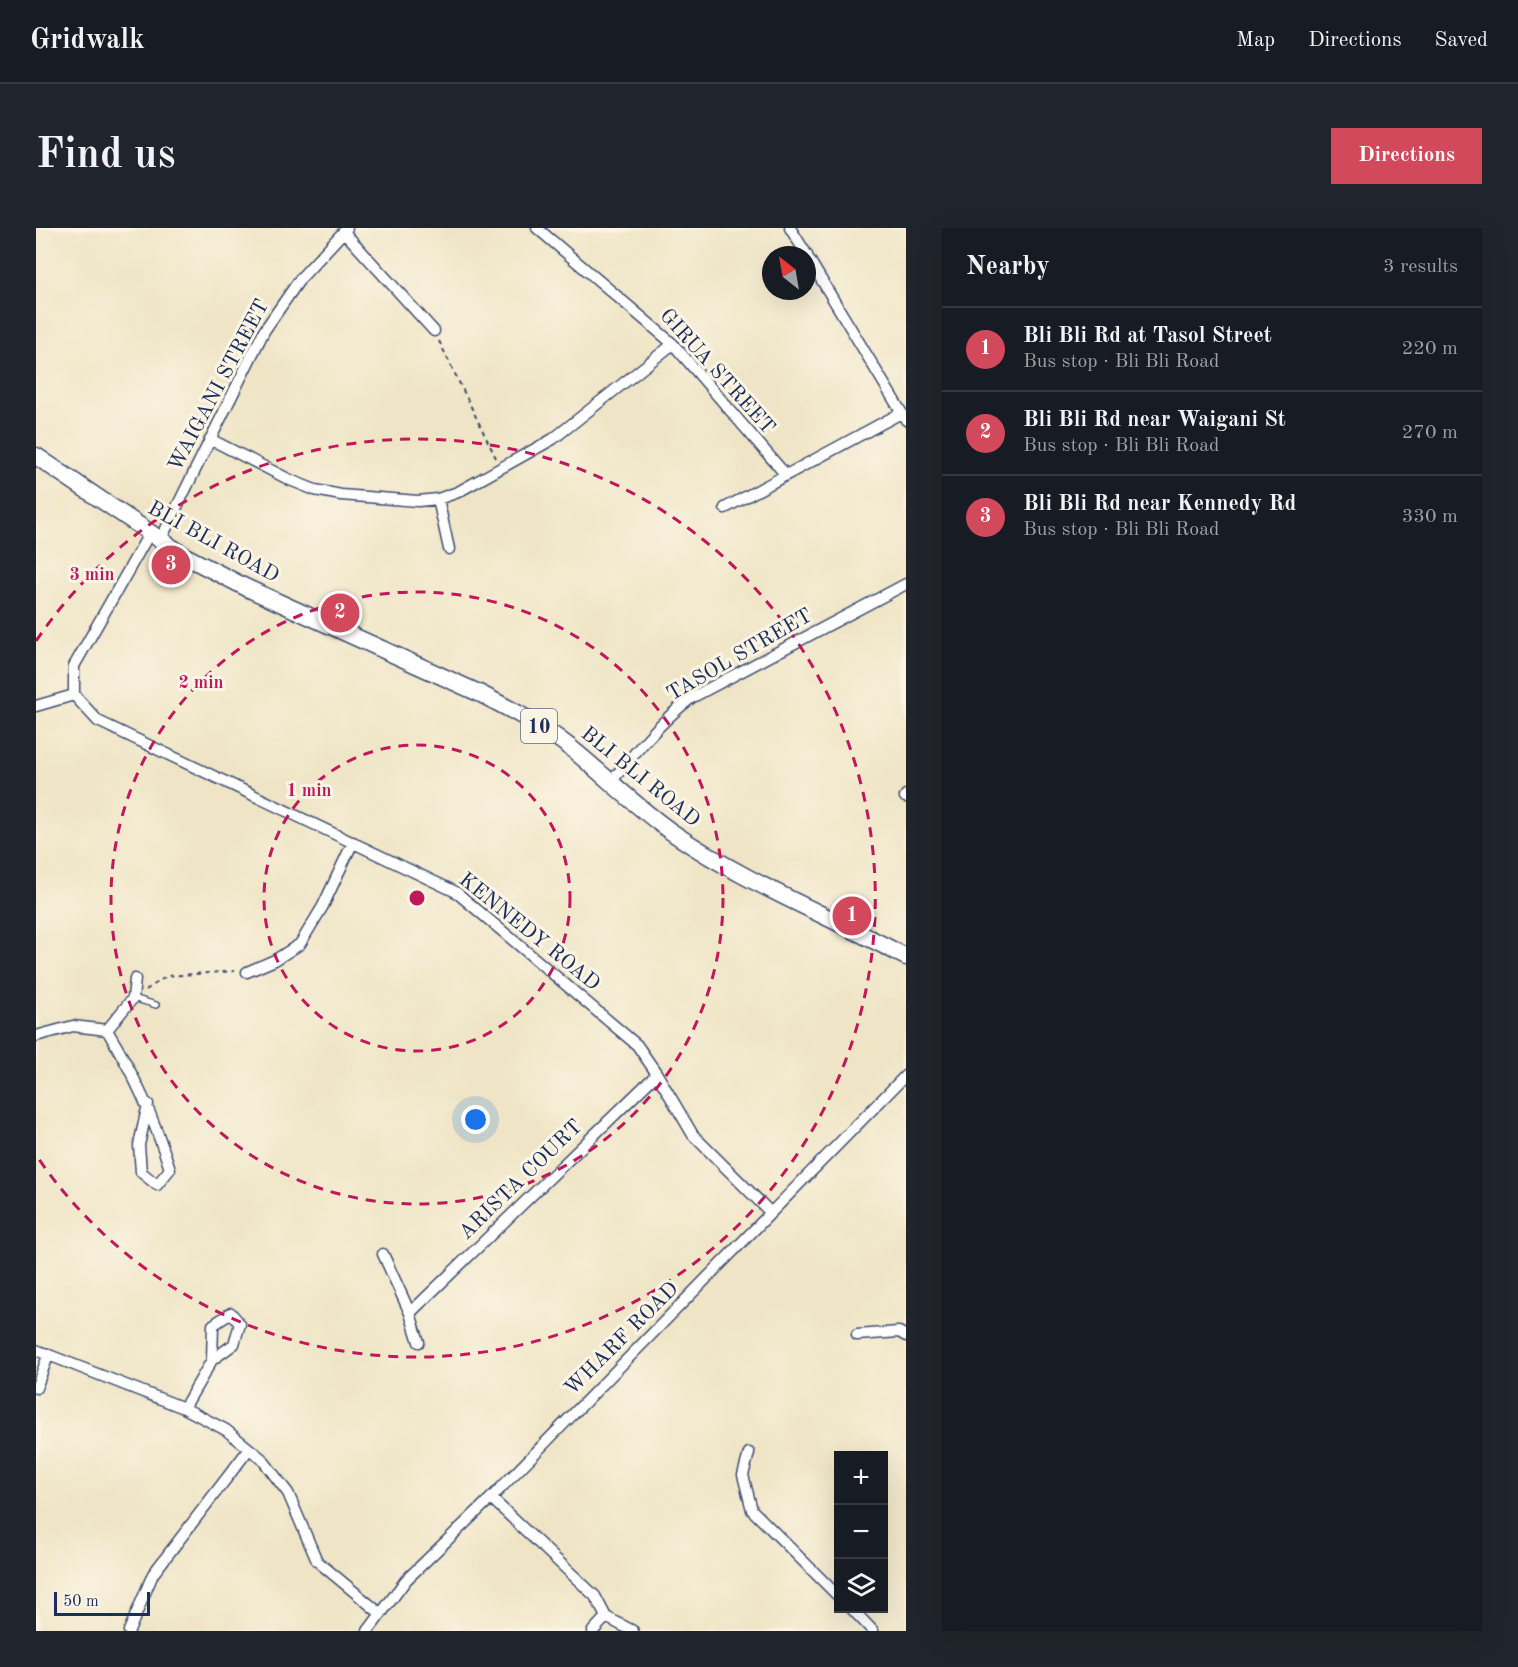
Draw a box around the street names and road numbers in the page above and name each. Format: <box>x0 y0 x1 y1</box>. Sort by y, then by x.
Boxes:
street label: WAIGANI STREET <box>165 296 274 475</box>
street label: GIRUA STREET <box>655 305 779 439</box>
street label: BLI BLI ROAD <box>144 498 282 587</box>
street label: TASOL STREET <box>663 605 816 705</box>
road number: 10 <box>521 709 557 743</box>
street label: BLI BLI ROAD <box>577 723 704 831</box>
street label: KENNEDY ROAD <box>455 869 604 995</box>
street label: ARISTA COURT <box>455 1116 587 1244</box>
street label: WHARF ROAD <box>561 1278 683 1400</box>

